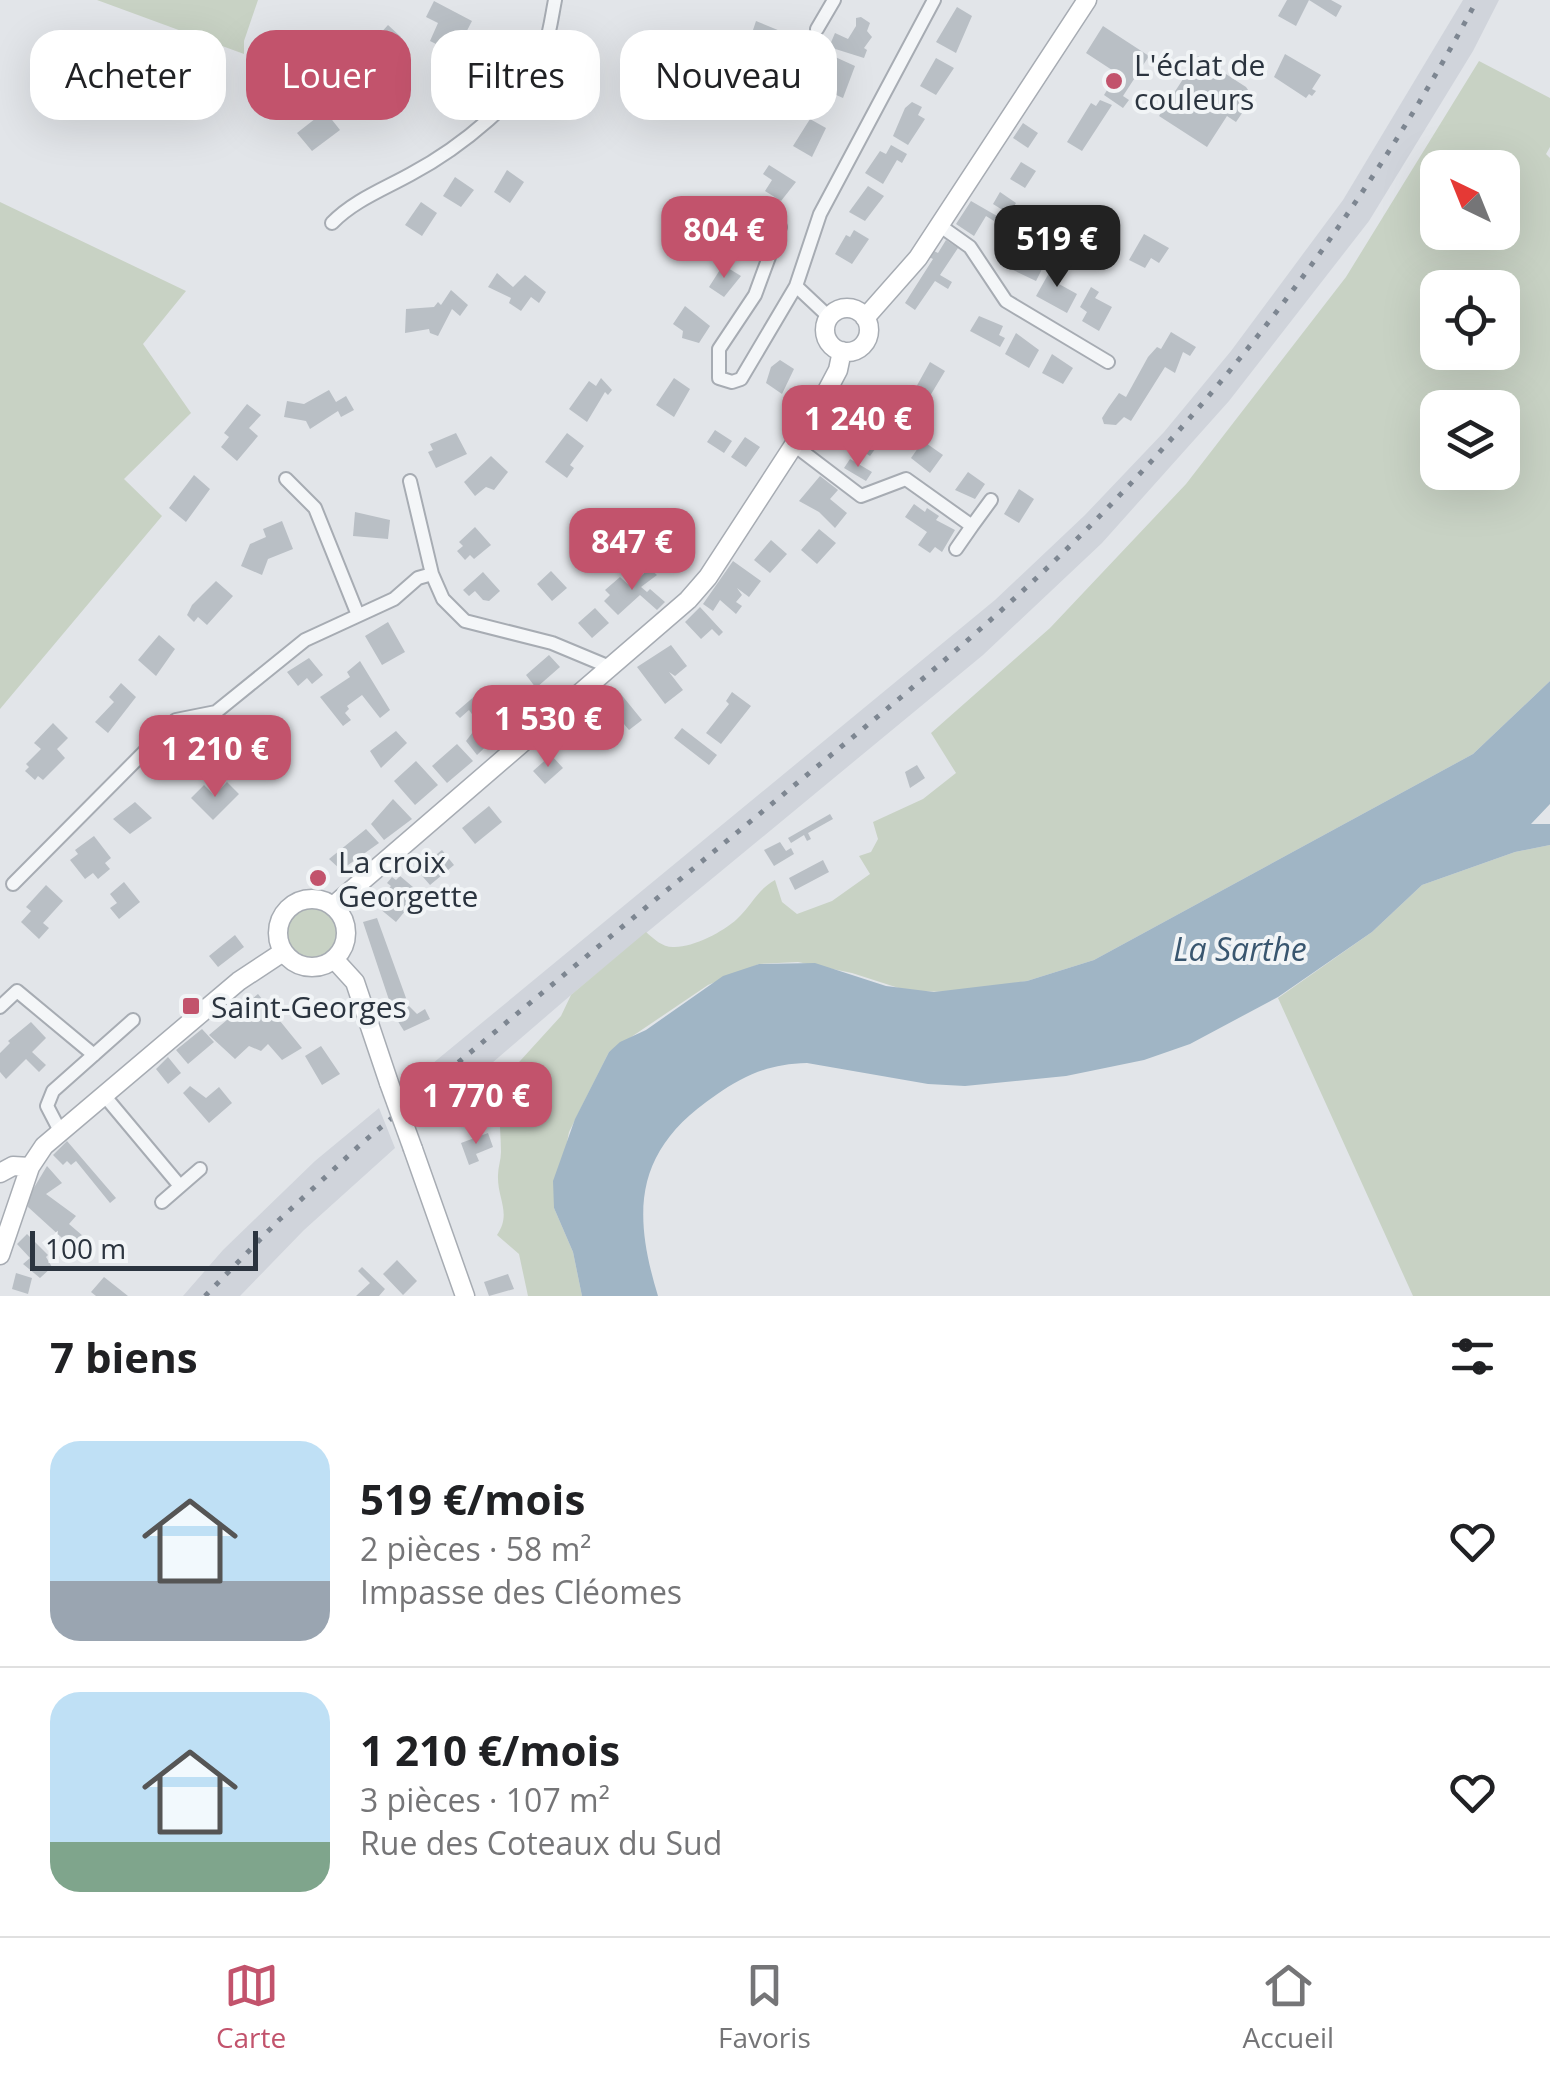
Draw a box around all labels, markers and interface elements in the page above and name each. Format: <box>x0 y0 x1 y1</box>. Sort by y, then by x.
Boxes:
chip: Acheter <box>30 30 226 120</box>
chip: Louer <box>246 30 411 120</box>
chip: Filtres <box>431 30 600 120</box>
chip: Nouveau <box>620 30 837 120</box>
place label: L'éclat de couleurs <box>1134 44 1265 119</box>
marker: L'éclat de couleurs <box>1103 70 1125 92</box>
north arrow <box>1420 150 1520 250</box>
map controls <box>1420 150 1520 490</box>
pin: 804 € <box>654 196 794 281</box>
pin: 519 € <box>987 205 1127 290</box>
text: 804 € <box>683 207 765 250</box>
text: 519 € <box>1016 216 1098 259</box>
button: locate <box>1420 270 1520 370</box>
pin: 1 240 € <box>766 385 950 470</box>
button: layers <box>1420 390 1520 490</box>
text: 1 240 € <box>804 396 912 439</box>
pin: 847 € <box>562 508 702 593</box>
text: 847 € <box>591 519 673 562</box>
pin: 1 530 € <box>456 685 640 770</box>
text: 1 530 € <box>494 696 602 739</box>
pin: 1 210 € <box>123 715 307 800</box>
text: 1 210 € <box>161 726 269 769</box>
place label: La croix Georgette <box>338 841 478 916</box>
marker: La croix Georgette <box>307 867 329 889</box>
water label: La Sarthe <box>1173 927 1307 970</box>
place label: Saint-Georges <box>211 986 407 1027</box>
marker: Saint-Georges <box>180 995 202 1017</box>
pin: 1 770 € <box>384 1062 568 1147</box>
text: 1 770 € <box>422 1073 530 1116</box>
scale bar <box>30 1226 258 1270</box>
text: 100 m <box>45 1229 126 1267</box>
text: 7 biens <box>50 1328 198 1385</box>
icon: filters <box>1445 1329 1500 1384</box>
text: 519 €/mois <box>360 1470 585 1527</box>
icon: home <box>130 1481 250 1601</box>
icon: heart <box>1445 1514 1500 1569</box>
text: 2 pièces · 58 m² <box>360 1527 591 1570</box>
text: Impasse des Cléomes <box>360 1570 682 1613</box>
text: 1 210 €/mois <box>360 1721 620 1778</box>
icon: home <box>130 1732 250 1852</box>
icon: heart <box>1445 1765 1500 1820</box>
text: 3 pièces · 107 m² <box>360 1778 610 1821</box>
text: Rue des Coteaux du Sud <box>360 1821 722 1864</box>
tab: Carte <box>216 1958 286 2056</box>
tab: Favoris <box>718 1958 811 2056</box>
tab: Accueil <box>1243 1958 1334 2056</box>

